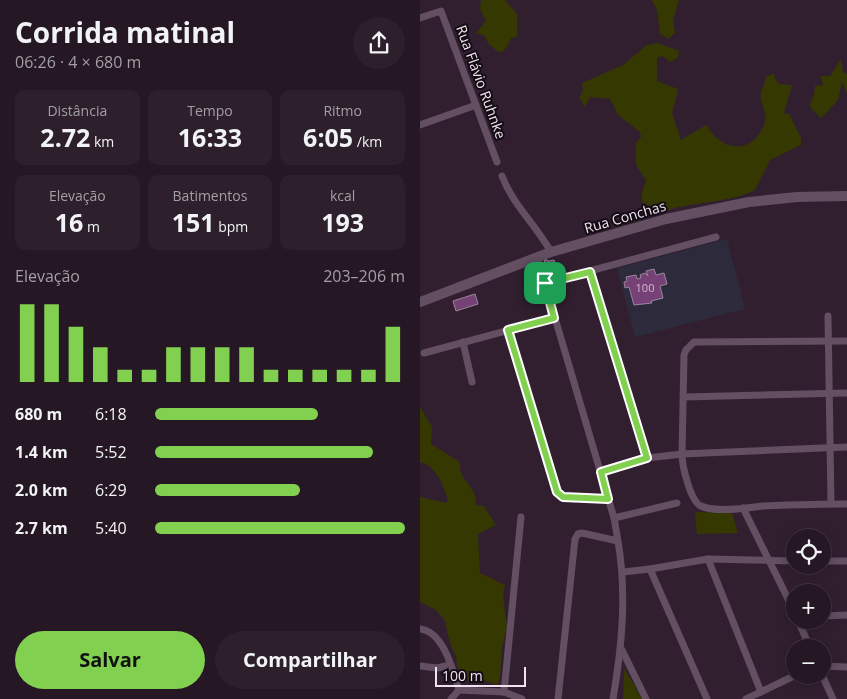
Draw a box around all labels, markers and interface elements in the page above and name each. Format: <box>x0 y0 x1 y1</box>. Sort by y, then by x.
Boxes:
text: Corrida matinal <box>15 13 235 51</box>
button: share <box>353 17 405 69</box>
street label: Rua Flávio Ruhnke <box>452 22 511 141</box>
text: 06:26 · 4 × 680 m <box>15 51 141 73</box>
text: Distância <box>47 101 107 120</box>
text: Tempo <box>187 101 233 120</box>
text: Ritmo <box>323 101 362 120</box>
text: 2.72 <box>40 120 90 154</box>
text: 16:33 <box>178 120 242 154</box>
text: 6:05 <box>303 120 353 154</box>
text: km <box>90 132 114 151</box>
text: /km <box>353 132 382 151</box>
text: Elevação <box>49 186 106 205</box>
text: Batimentos <box>173 186 247 205</box>
text: kcal <box>330 186 355 205</box>
street label: Rua Conchas <box>582 196 668 237</box>
text: 16 <box>55 205 83 239</box>
text: 151 <box>172 205 215 239</box>
text: 193 <box>321 205 364 239</box>
text: m <box>83 217 100 236</box>
text: bpm <box>215 217 248 236</box>
pin <box>524 262 566 304</box>
text: Elevação <box>15 265 80 287</box>
text: 203–206 m <box>323 265 405 287</box>
icon: arrive <box>531 269 559 297</box>
house number: 100 <box>636 280 654 295</box>
text: 680 m <box>15 403 62 425</box>
text: 6:18 <box>95 403 127 425</box>
text: 1.4 km <box>15 441 68 463</box>
text: 5:52 <box>95 441 127 463</box>
text: 2.0 km <box>15 479 68 501</box>
text: 6:29 <box>95 479 127 501</box>
text: 2.7 km <box>15 517 68 539</box>
text: 5:40 <box>95 517 127 539</box>
map controls <box>786 529 831 684</box>
button: locate <box>786 529 831 574</box>
button: + <box>786 584 831 629</box>
button: Salvar <box>15 631 205 689</box>
button: Compartilhar <box>215 631 405 689</box>
button: − <box>786 639 831 684</box>
scale bar <box>435 664 526 687</box>
text: 100 m <box>442 666 483 685</box>

